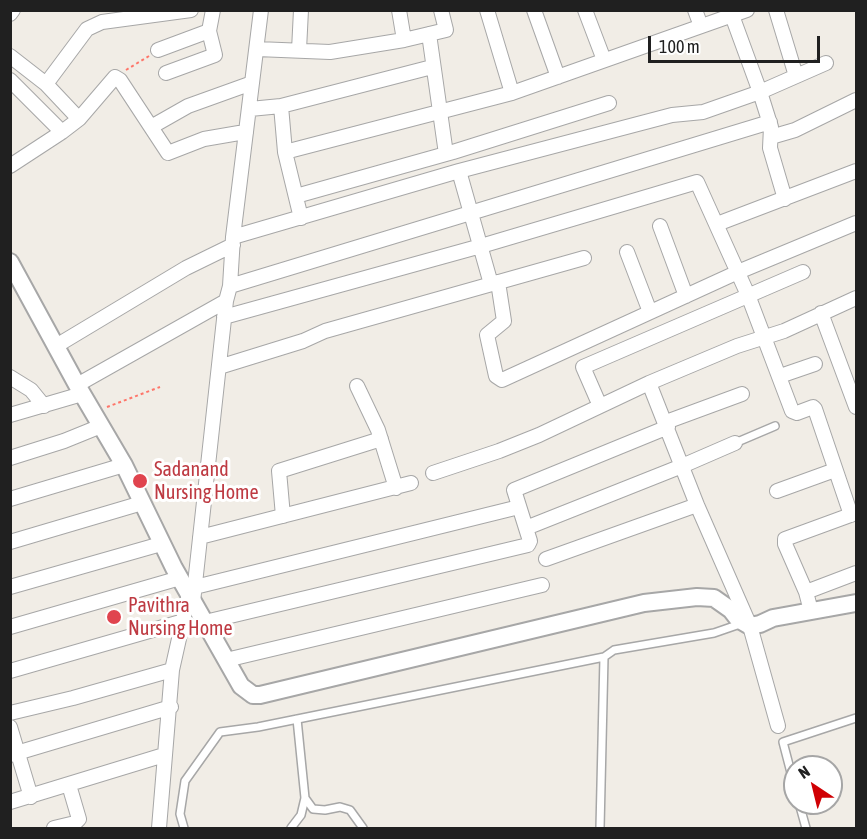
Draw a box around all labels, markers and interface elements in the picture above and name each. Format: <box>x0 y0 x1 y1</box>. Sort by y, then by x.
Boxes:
scale bar <box>651 24 824 62</box>
text: 100 m <box>659 36 700 57</box>
place label: Sadanand Nursing Home <box>154 458 259 505</box>
marker: Sadanand Nursing Home <box>131 472 149 490</box>
place label: Pavithra Nursing Home <box>128 594 233 641</box>
marker: Pavithra Nursing Home <box>105 608 123 626</box>
north arrow <box>783 755 843 815</box>
text: N <box>795 762 813 782</box>

